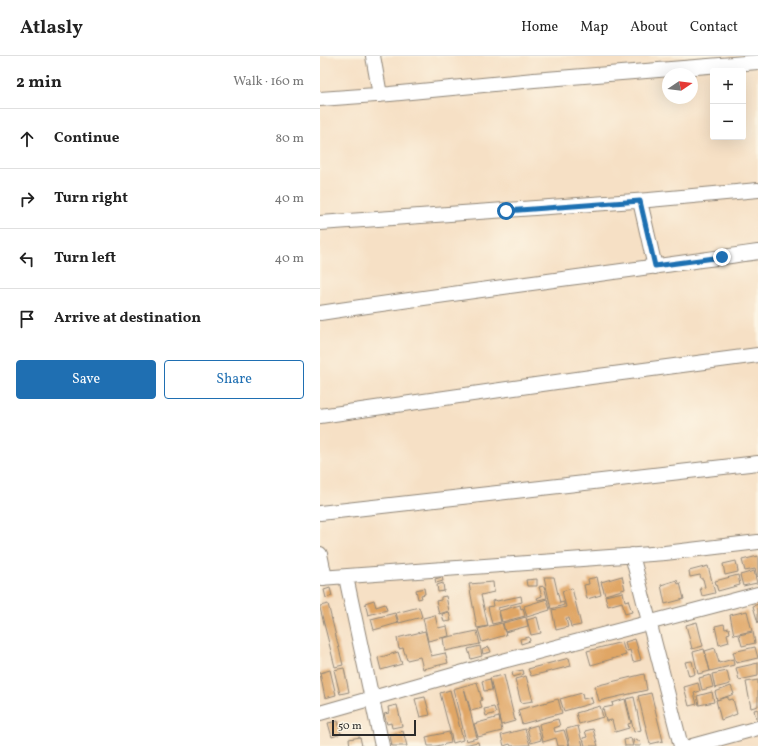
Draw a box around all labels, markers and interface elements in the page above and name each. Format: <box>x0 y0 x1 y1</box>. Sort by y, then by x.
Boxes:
text: Atlasly <box>20 15 83 41</box>
text: Home <box>521 18 558 37</box>
text: Map <box>580 18 608 37</box>
text: About <box>630 18 668 37</box>
text: Contact <box>690 18 738 37</box>
north arrow <box>662 68 698 104</box>
map controls <box>710 68 746 140</box>
button: + <box>710 68 746 104</box>
text: 2 min <box>16 71 62 94</box>
text: Walk · 160 m <box>233 73 304 91</box>
button: − <box>710 104 746 140</box>
icon: ahead <box>16 128 38 150</box>
text: Continue <box>54 128 119 149</box>
text: 80 m <box>275 130 304 148</box>
icon: right <box>16 188 38 210</box>
text: Turn right <box>54 188 128 209</box>
text: 40 m <box>275 190 304 208</box>
route start <box>497 202 515 220</box>
icon: left <box>16 248 38 270</box>
text: Turn left <box>54 248 116 269</box>
route end <box>713 248 731 266</box>
text: 40 m <box>275 250 304 268</box>
icon: arrive <box>16 308 38 330</box>
text: Arrive at destination <box>54 308 201 329</box>
button: Save <box>16 360 156 399</box>
button: Share <box>164 360 304 399</box>
scale bar <box>332 718 416 737</box>
text: 50 m <box>338 719 362 734</box>

